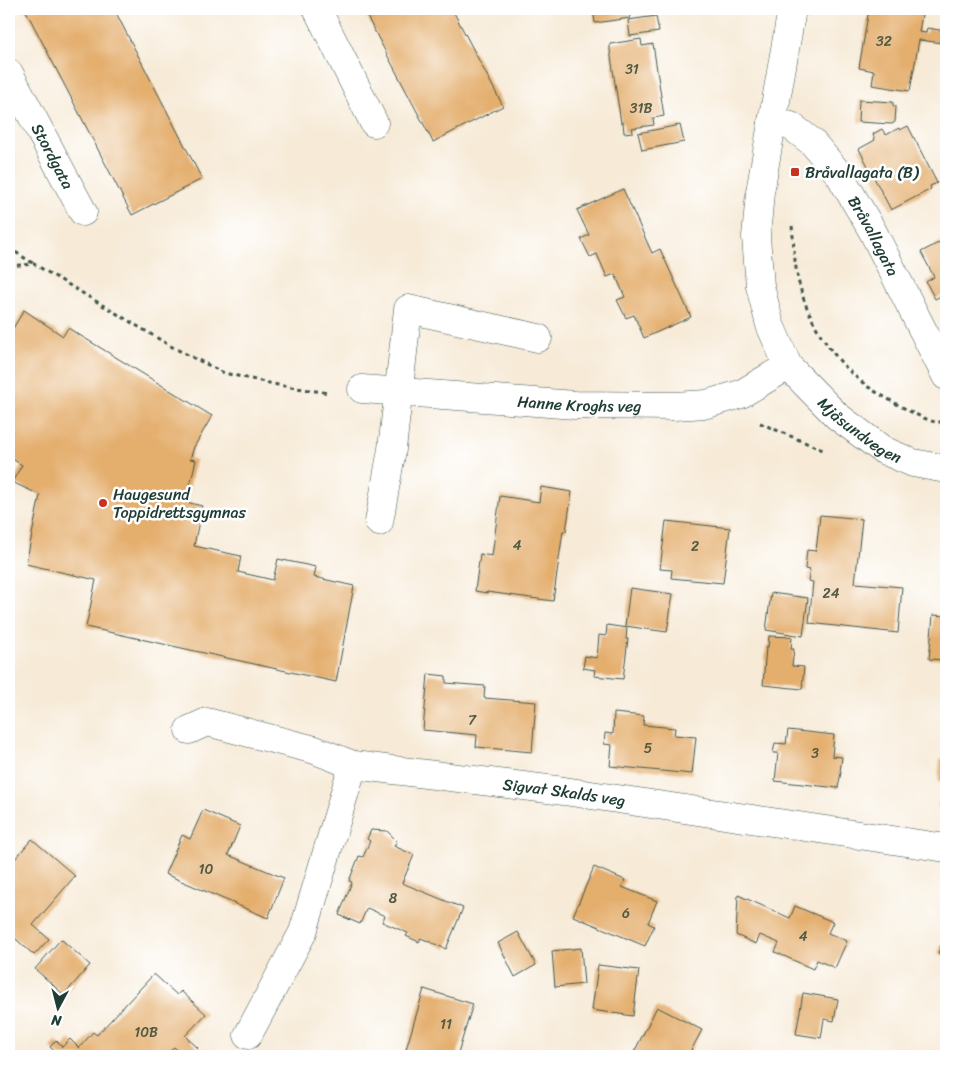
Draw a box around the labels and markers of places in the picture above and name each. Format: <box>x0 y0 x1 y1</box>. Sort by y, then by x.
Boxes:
place label: Bråvallagata (B) <box>805 158 920 187</box>
marker: Bråvallagata (B) <box>789 166 801 178</box>
place label: Haugesund Toppidrettsgymnas <box>113 480 247 527</box>
marker: Haugesund Toppidrettsgymnas <box>97 497 109 509</box>

